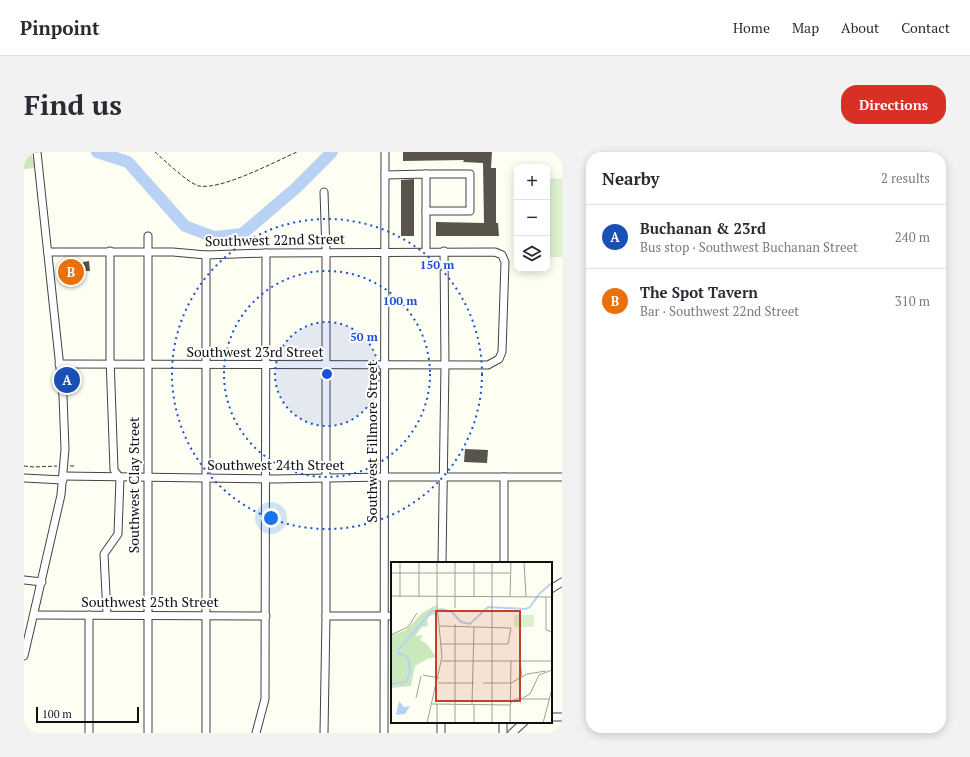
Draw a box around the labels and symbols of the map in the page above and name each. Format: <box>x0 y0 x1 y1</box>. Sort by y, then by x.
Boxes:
street label: Southwest 22nd Street <box>205 229 346 250</box>
pin: B <box>58 257 84 287</box>
text: 150 m <box>420 257 454 272</box>
text: 100 m <box>383 293 417 308</box>
text: 50 m <box>350 329 378 344</box>
street label: Southwest 23rd Street <box>186 342 324 361</box>
street label: Southwest Fillmore Street <box>362 360 381 523</box>
pin: A <box>54 365 80 395</box>
centre of rings <box>320 367 334 381</box>
street label: Southwest Clay Street <box>124 416 143 553</box>
street label: Southwest 24th Street <box>207 455 346 474</box>
your location <box>261 508 281 528</box>
inset map <box>391 562 552 723</box>
street label: Southwest 25th Street <box>81 592 220 611</box>
scale bar <box>36 705 139 724</box>

